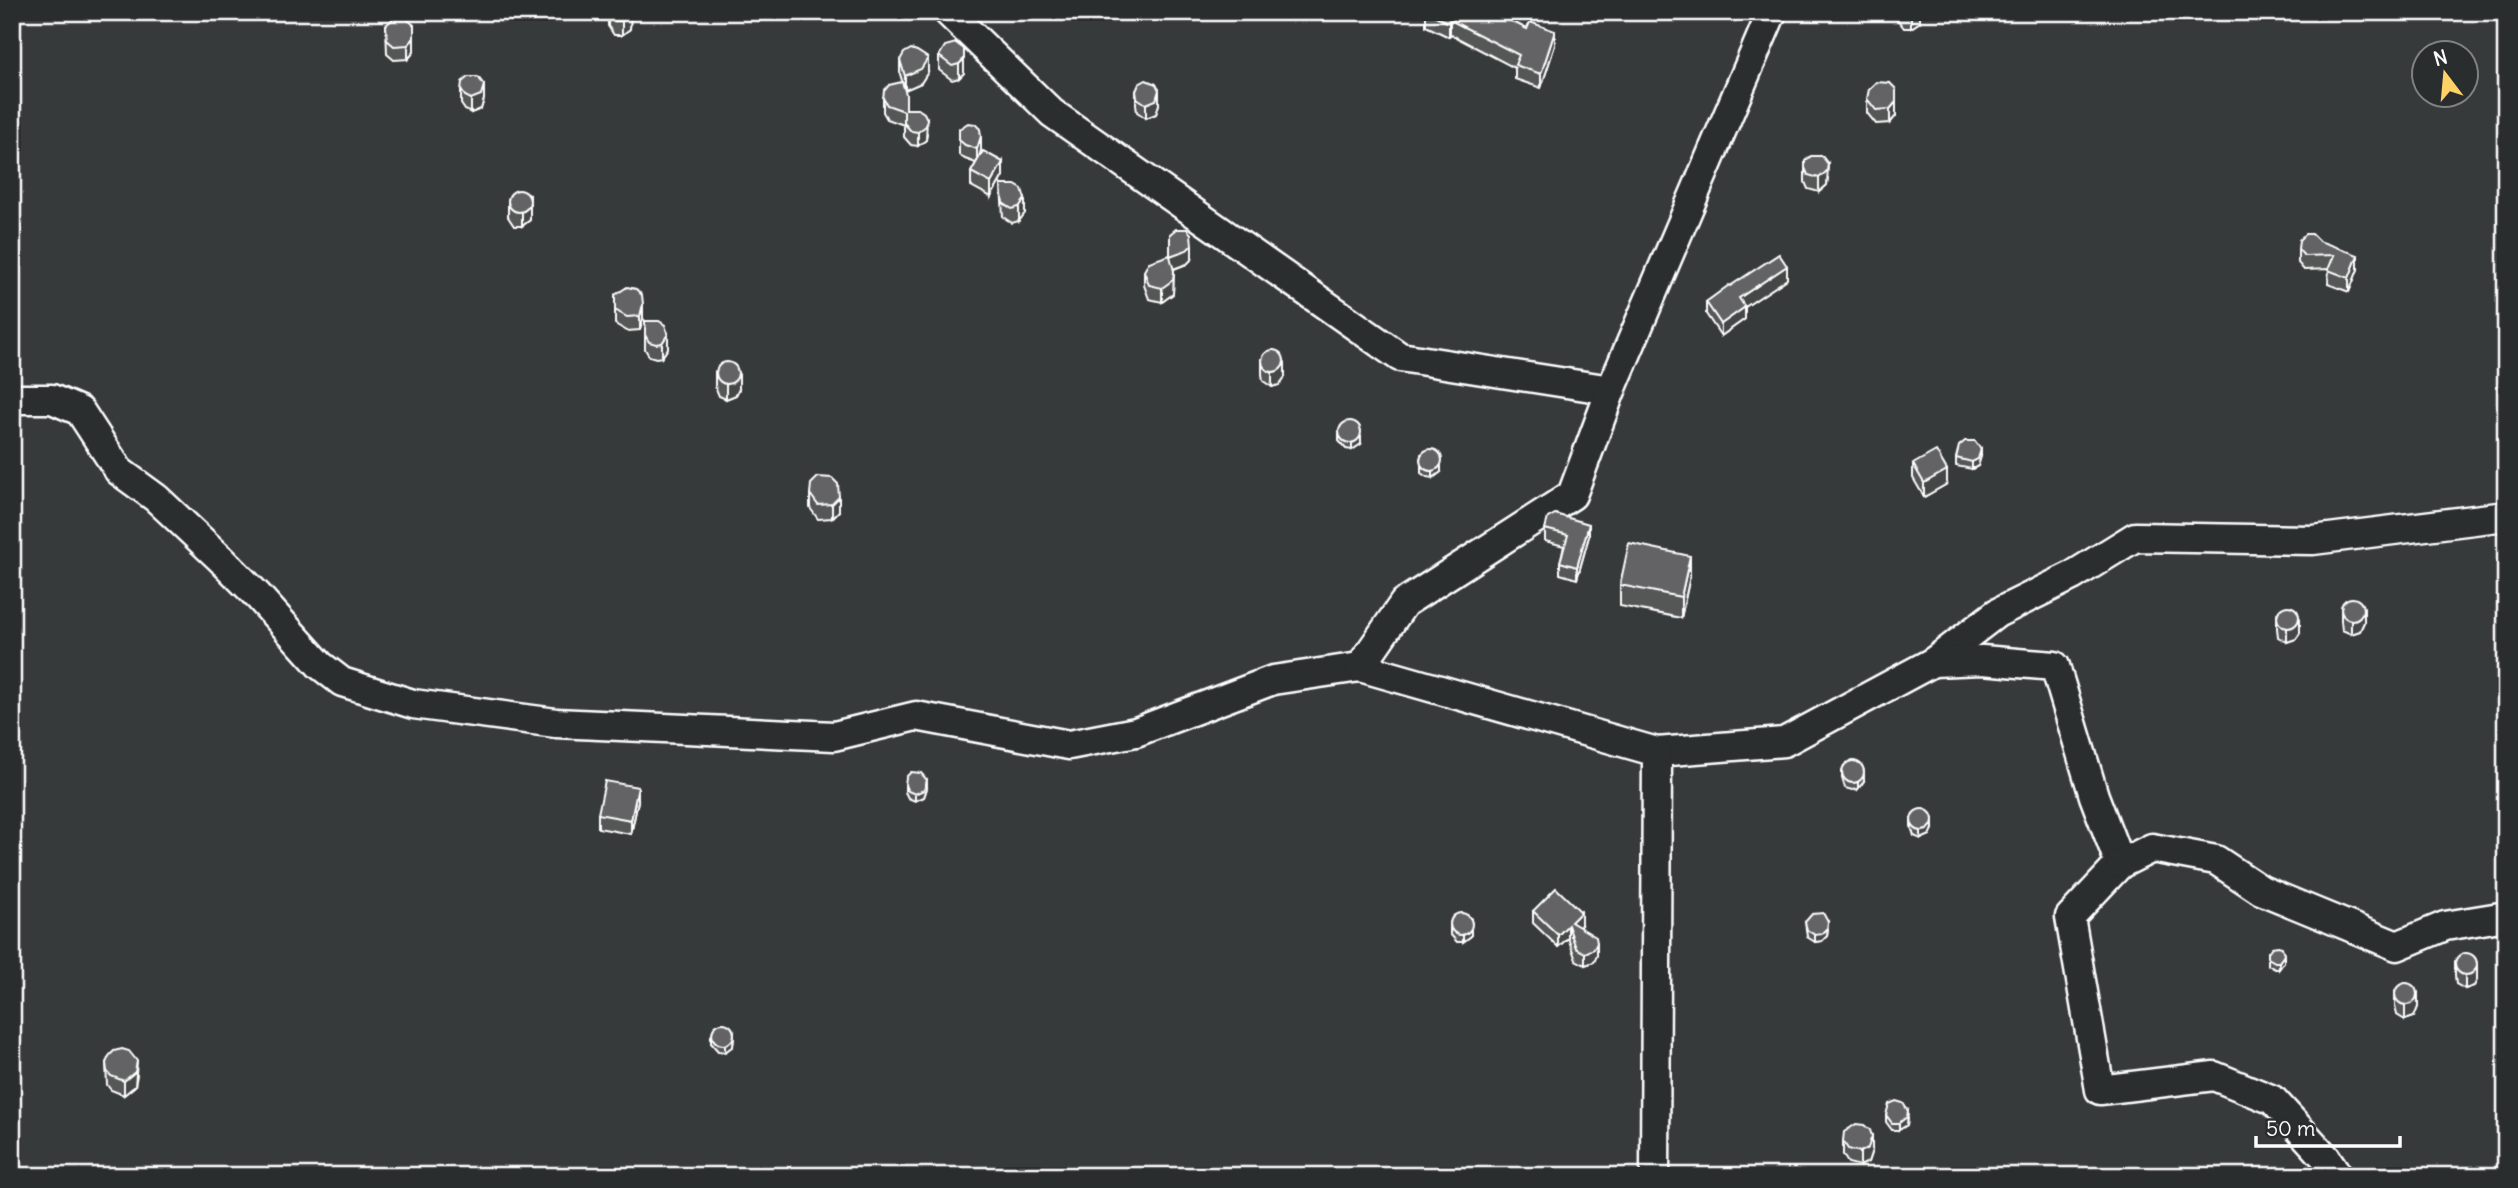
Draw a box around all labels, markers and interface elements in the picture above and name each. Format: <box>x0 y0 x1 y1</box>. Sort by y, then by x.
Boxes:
north arrow <box>2410 38 2480 108</box>
text: N <box>2431 44 2450 71</box>
scale bar <box>2256 1104 2399 1148</box>
text: 50 m <box>2266 1115 2315 1142</box>

